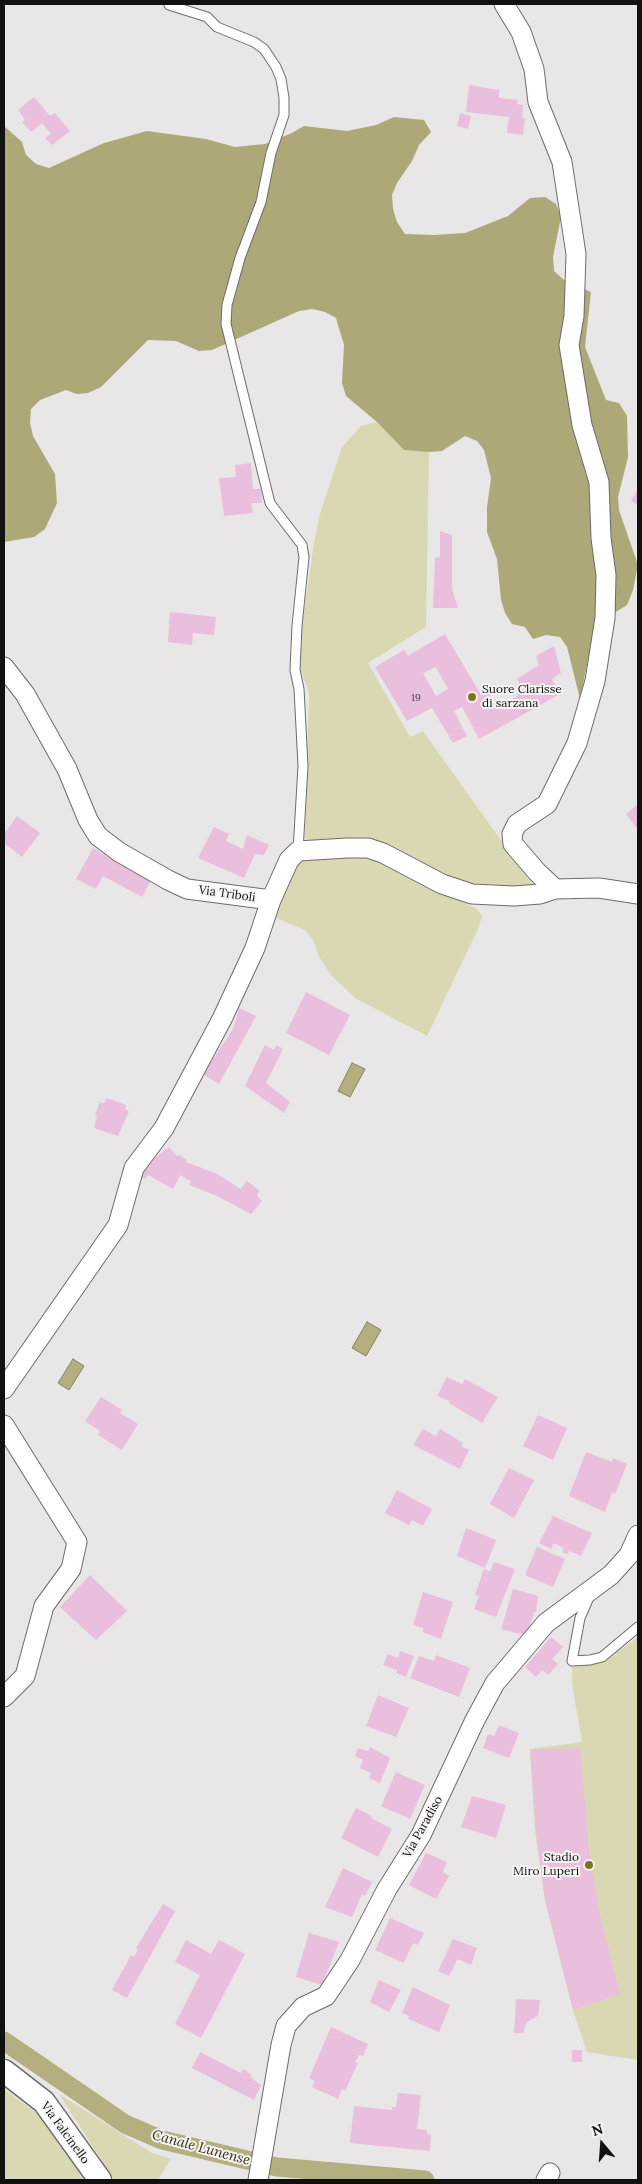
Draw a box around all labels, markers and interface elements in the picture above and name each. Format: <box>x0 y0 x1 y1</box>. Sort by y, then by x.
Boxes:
place label: Suore Clarisse di sarzana <box>482 683 562 711</box>
marker: Suore Clarisse di sarzana <box>466 691 478 703</box>
house number: 19 <box>411 692 421 704</box>
street label: Via Triboli <box>198 883 256 905</box>
street label: Via Paradiso <box>400 1794 446 1860</box>
place label: Stadio Miro Luperi <box>513 1851 579 1879</box>
marker: Stadio Miro Luperi <box>583 1859 595 1871</box>
street label: Via Falcinello <box>38 2099 92 2167</box>
north arrow <box>577 2119 627 2169</box>
text: N <box>589 2120 605 2140</box>
water label: Canale Lunense <box>150 2127 252 2169</box>

